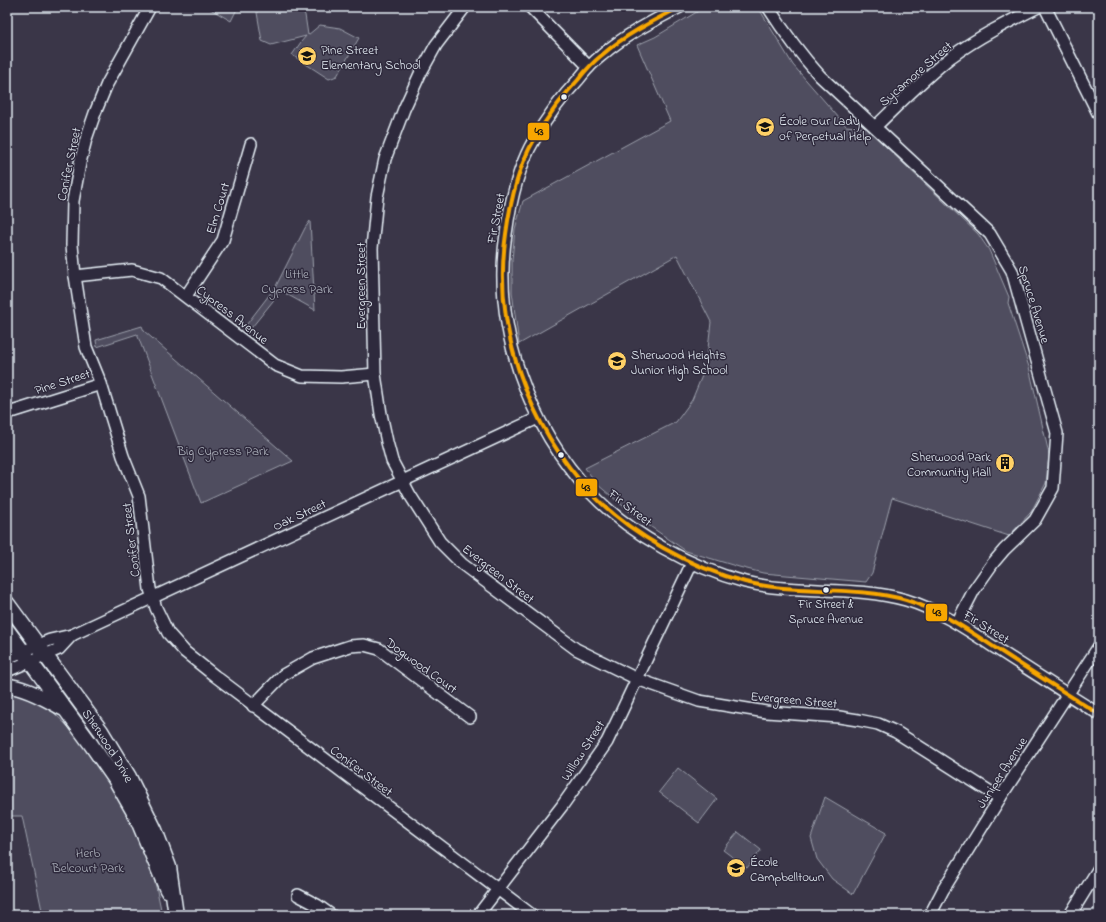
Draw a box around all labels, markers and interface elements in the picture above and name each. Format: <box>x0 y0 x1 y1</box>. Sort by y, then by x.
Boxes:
street label: Sycamore Street <box>875 37 958 112</box>
place label: Pine Street Elementary School <box>321 41 421 76</box>
school or university icon: Pine Street Elementary School <box>296 45 318 67</box>
unlabelled marker <box>559 92 569 102</box>
place label: École Our Lady of Perpetual Help <box>779 112 871 146</box>
school or university icon: École Our Lady of Perpetual Help <box>754 116 776 138</box>
line badge: 43 <box>527 122 550 141</box>
text: 43 <box>533 124 544 140</box>
street label: Conifer Street <box>52 125 87 203</box>
street label: Elm Court <box>202 180 235 237</box>
street label: Fir Street <box>482 191 511 246</box>
street label: Evergreen Street <box>352 242 372 330</box>
street label: Spruce Avenue <box>1013 263 1054 346</box>
park label: Little Cypress Park <box>261 265 333 300</box>
street label: Cypress Avenue <box>191 281 272 350</box>
place label: Sherwood Heights Junior High School <box>631 346 728 381</box>
school or university icon: Sherwood Heights Junior High School <box>606 350 628 372</box>
street label: Pine Street <box>32 364 93 400</box>
park label: Big Cypress Park <box>176 442 269 462</box>
place label: Sherwood Park Community Hall <box>907 448 991 483</box>
unlabelled marker <box>556 450 566 460</box>
building icon: Sherwood Park Community Hall <box>994 452 1016 474</box>
line badge: 43 <box>575 478 598 497</box>
text: 43 <box>580 480 591 496</box>
street label: Fir Street <box>603 484 656 532</box>
street label: Oak Street <box>270 494 330 536</box>
street label: Conifer Street <box>117 501 145 578</box>
street label: Evergreen Street <box>457 540 539 610</box>
marker: Fir Street & Spruce Avenue <box>821 585 831 595</box>
place label: Fir Street & Spruce Avenue <box>789 596 864 629</box>
line badge: 43 <box>925 603 948 622</box>
text: 43 <box>931 605 942 621</box>
street label: Fir Street <box>959 605 1013 649</box>
street label: Dogwood Court <box>380 633 461 700</box>
street label: Evergreen Street <box>750 687 839 715</box>
street label: Sherwood Drive <box>77 705 138 786</box>
street label: Willow Street <box>557 716 610 785</box>
street label: Juniper Avenue <box>972 733 1033 812</box>
street label: Conifer Street <box>326 741 397 802</box>
park label: Herb Belcourt Park <box>51 844 124 878</box>
place label: École Campbelltown <box>750 853 824 887</box>
school or university icon: École Campbelltown <box>725 857 747 879</box>

